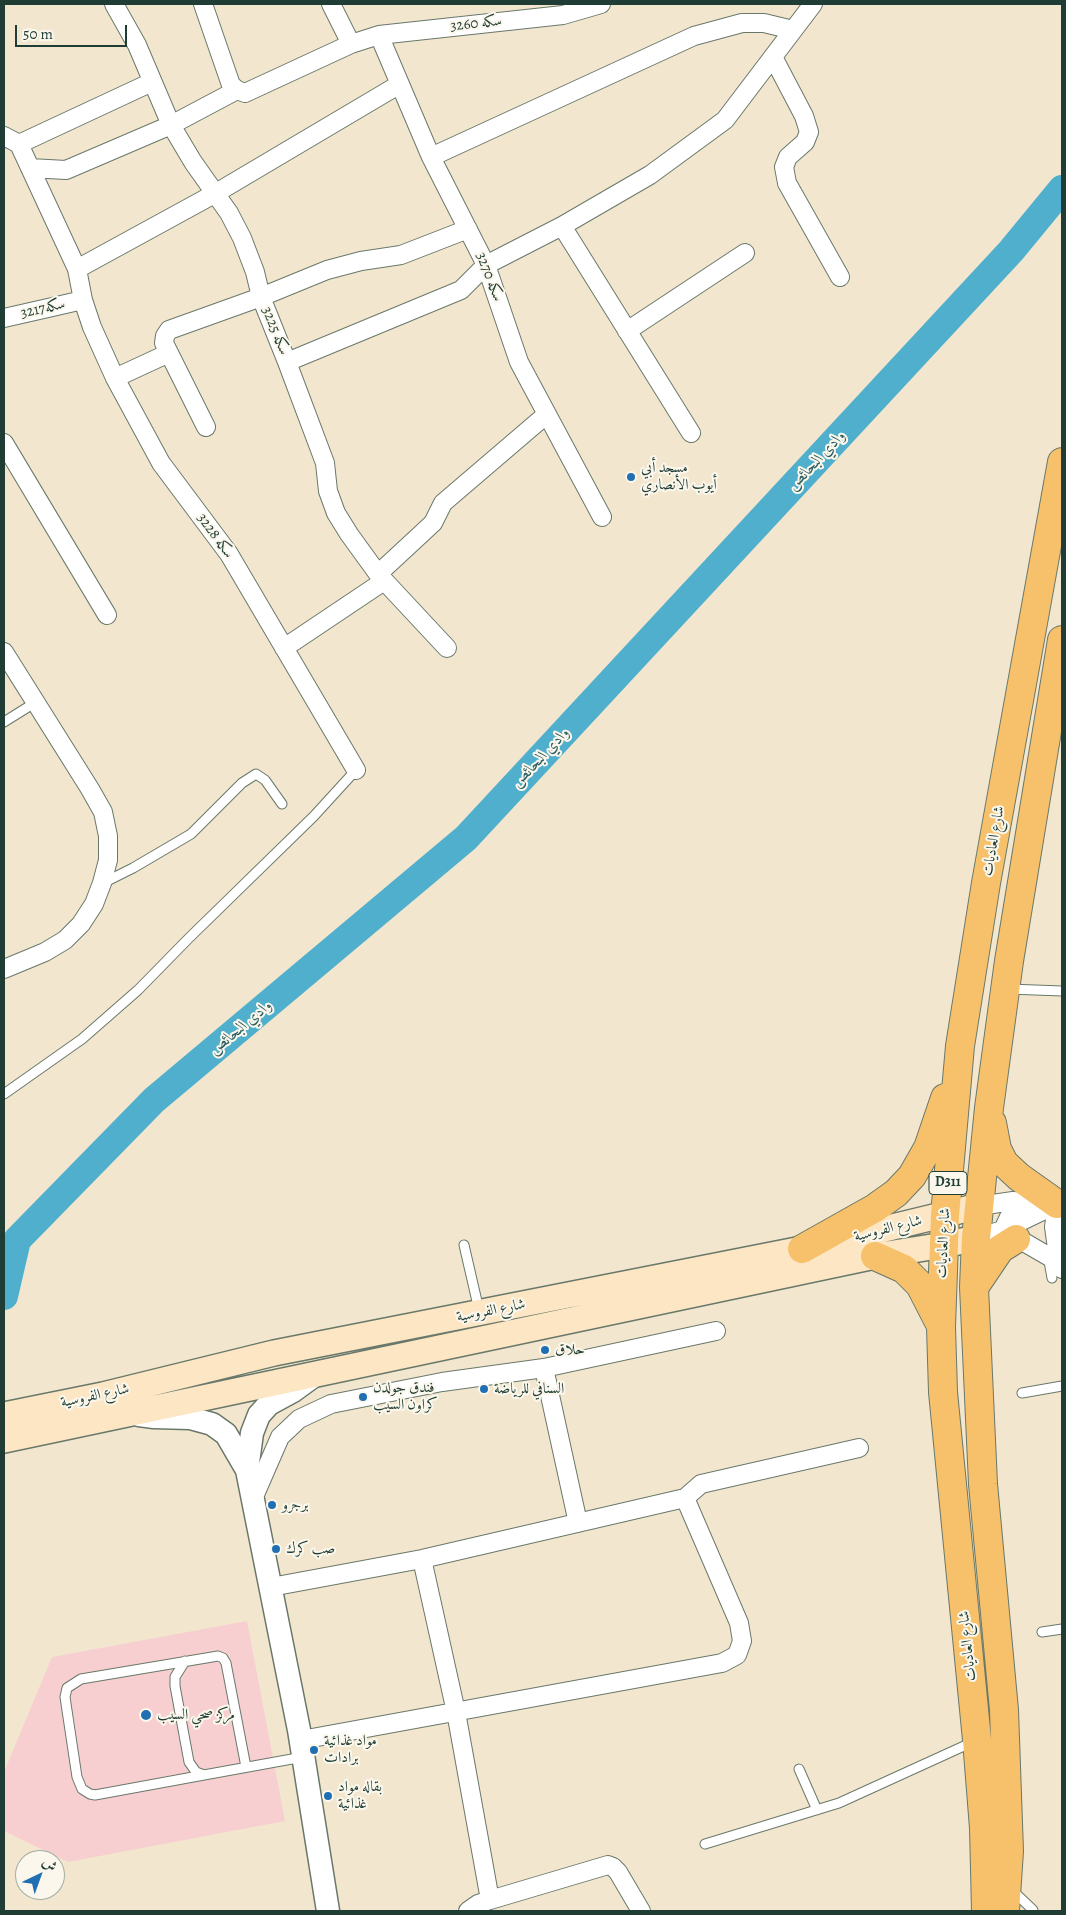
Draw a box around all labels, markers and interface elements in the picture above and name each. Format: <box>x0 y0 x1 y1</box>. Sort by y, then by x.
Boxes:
street label: سكه 3260 <box>449 12 503 36</box>
scale bar <box>18 15 130 47</box>
text: 50 m <box>23 24 53 44</box>
street label: سكه 3270 <box>471 250 507 304</box>
street label: سكه3217 <box>19 295 67 323</box>
street label: سكه 3225 <box>257 304 293 358</box>
water label: وادي البحائص <box>784 427 850 495</box>
place label: مسجد أبي أيوب الأنصاري <box>641 459 717 494</box>
marker: مسجد أبي أيوب الأنصاري <box>625 471 637 483</box>
street label: سكه 3228 <box>193 510 237 562</box>
water label: وادي البحائص <box>508 724 574 792</box>
street label: شارع العاديات <box>979 805 1009 877</box>
water label: وادي البحائص <box>206 996 276 1060</box>
road number: D311 <box>929 1172 967 1194</box>
street label: شارع العاديات <box>933 1207 955 1279</box>
street label: شارع الفروسية <box>852 1212 924 1246</box>
street label: شارع الفروسية <box>455 1296 527 1326</box>
place label: حلاق <box>555 1341 585 1359</box>
marker: حلاق <box>539 1344 551 1356</box>
place label: فندق جولدن كراون السيب <box>373 1379 438 1414</box>
street label: شارع الفروسية <box>59 1380 131 1412</box>
place label: السنافي للرياضة <box>494 1380 564 1398</box>
marker: السنافي للرياضة <box>478 1383 490 1395</box>
marker: فندق جولدن كراون السيب <box>357 1391 369 1403</box>
place label: برجرو <box>282 1496 308 1514</box>
marker: برجرو <box>266 1499 278 1511</box>
place label: صب كرك <box>286 1540 335 1558</box>
marker: صب كرك <box>270 1543 282 1555</box>
street label: شارع العاديات <box>955 1610 981 1682</box>
place label: مركز صحي السيب <box>157 1706 235 1724</box>
marker: مركز صحي السيب <box>139 1708 153 1722</box>
place label: مواد غذائية برادات <box>324 1732 377 1767</box>
marker: مواد غذائية برادات <box>308 1744 320 1756</box>
place label: بقاله مواد غذائية <box>338 1778 382 1813</box>
marker: بقاله مواد غذائية <box>322 1790 334 1802</box>
north arrow <box>15 1850 65 1900</box>
text: ش <box>38 1853 61 1876</box>

